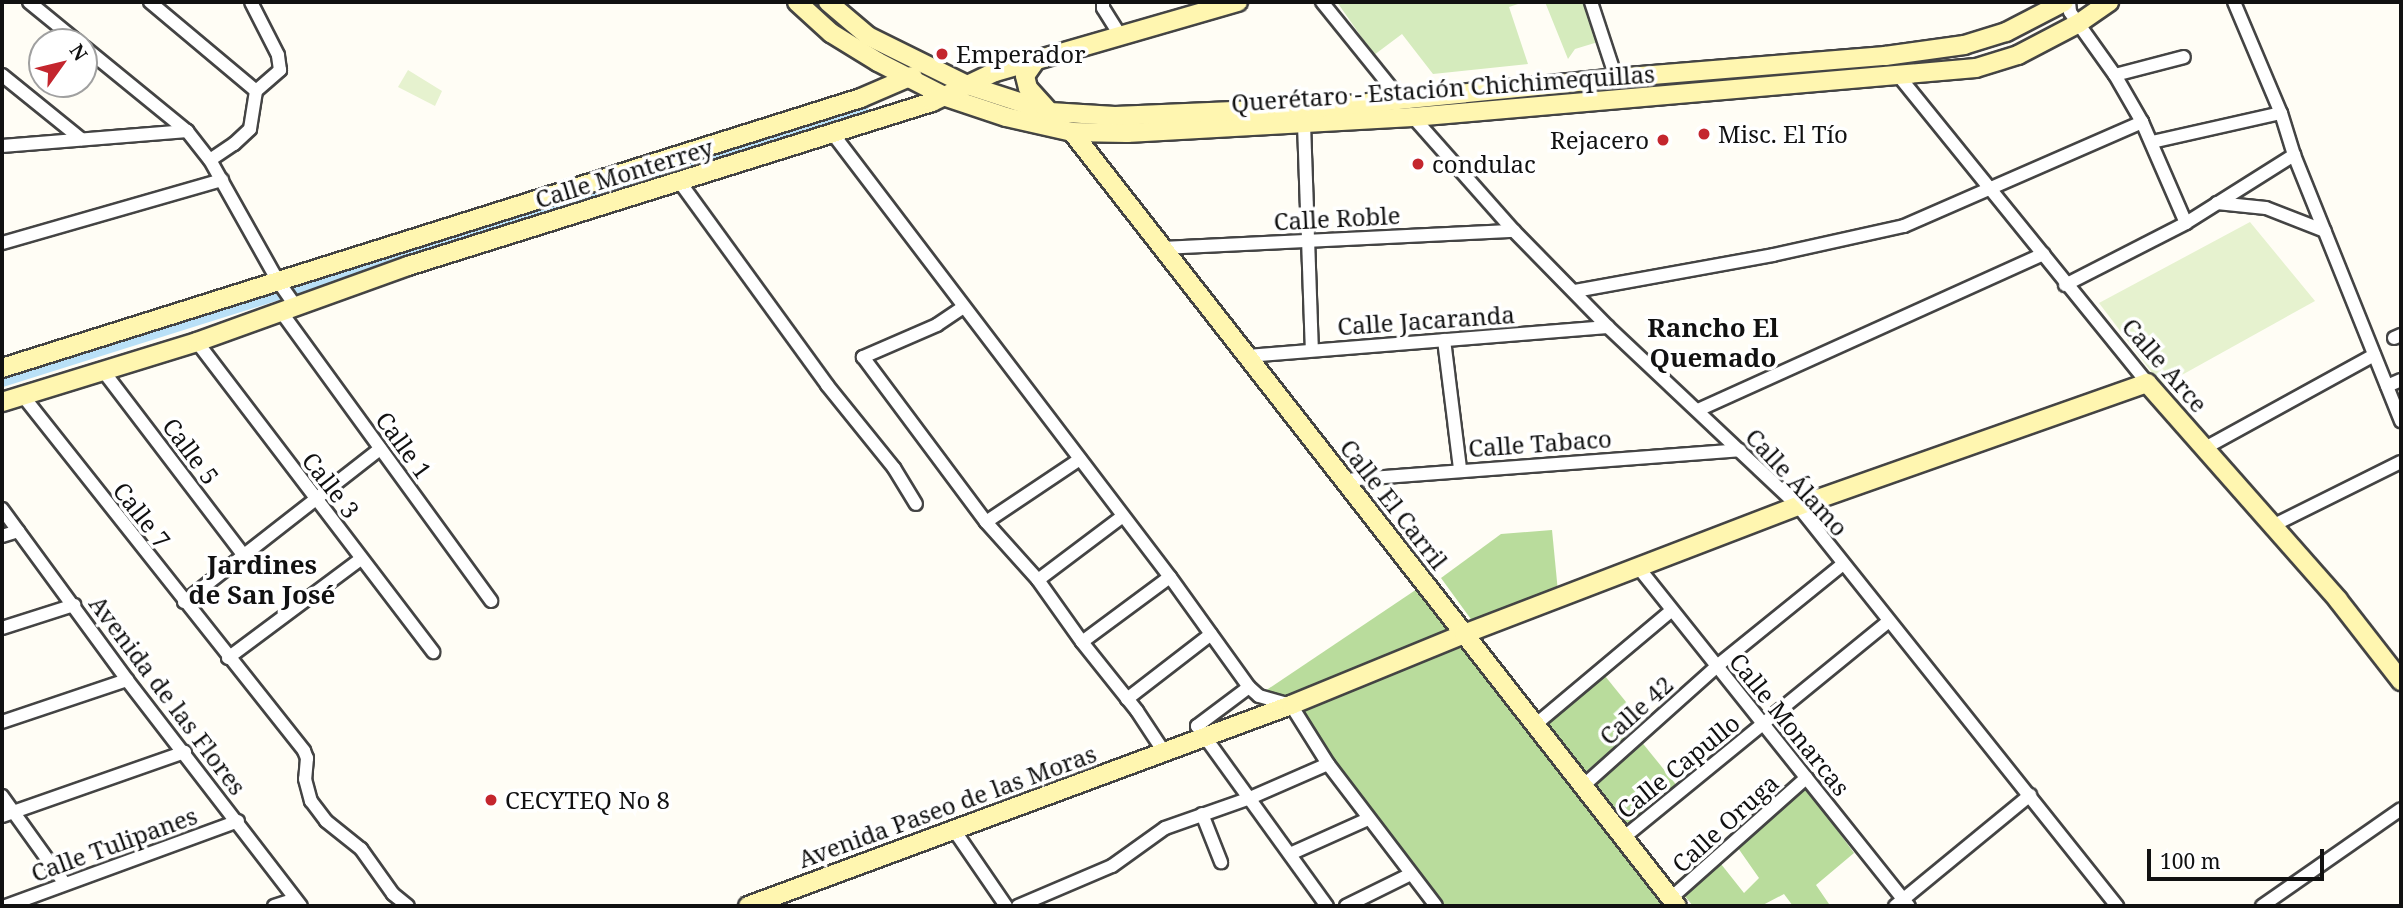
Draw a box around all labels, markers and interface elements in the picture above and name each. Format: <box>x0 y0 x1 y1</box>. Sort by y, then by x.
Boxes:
north arrow <box>28 28 98 98</box>
text: N <box>64 39 94 66</box>
place label: Emperador <box>956 40 1085 68</box>
marker: Emperador <box>934 46 950 62</box>
street label: Querétaro - Estación Chichimequillas <box>1230 59 1656 117</box>
place label: Misc. El Tío <box>1718 120 1848 148</box>
place label: Rejacero <box>1550 126 1649 154</box>
marker: Misc. El Tío <box>1696 126 1712 142</box>
street label: Calle Monterrey <box>532 132 716 214</box>
marker: Rejacero <box>1655 132 1671 148</box>
place label: condulac <box>1432 150 1536 178</box>
marker: condulac <box>1410 156 1426 172</box>
street label: Calle Roble <box>1273 200 1401 236</box>
street label: Calle Jacaranda <box>1336 299 1516 341</box>
district label: Rancho El Quemado <box>1647 312 1779 374</box>
street label: Calle Arce <box>2116 312 2214 418</box>
street label: Calle 1 <box>370 406 438 484</box>
street label: Calle 5 <box>157 412 225 490</box>
street label: Calle Álamo <box>1740 422 1854 542</box>
street label: Calle Tabaco <box>1467 424 1613 462</box>
street label: Calle El Carril <box>1334 433 1454 575</box>
street label: Calle 3 <box>296 446 366 524</box>
street label: Calle 7 <box>107 476 177 554</box>
district label: Jardines de San José <box>189 549 335 610</box>
street label: Avenida de las Flores <box>84 590 252 800</box>
street label: Calle Monarcas <box>1724 647 1856 801</box>
street label: Calle 42 <box>1593 670 1679 750</box>
street label: Calle Capullo <box>1611 708 1745 824</box>
street label: Avenida Paseo de las Moras <box>794 739 1100 873</box>
street label: Calle Oruga <box>1666 768 1784 878</box>
place label: CECYTEQ No 8 <box>505 786 670 814</box>
marker: CECYTEQ No 8 <box>483 792 499 808</box>
street label: Calle Tulipanes <box>27 801 201 887</box>
scale bar <box>2151 834 2328 878</box>
text: 100 m <box>2160 847 2221 875</box>

